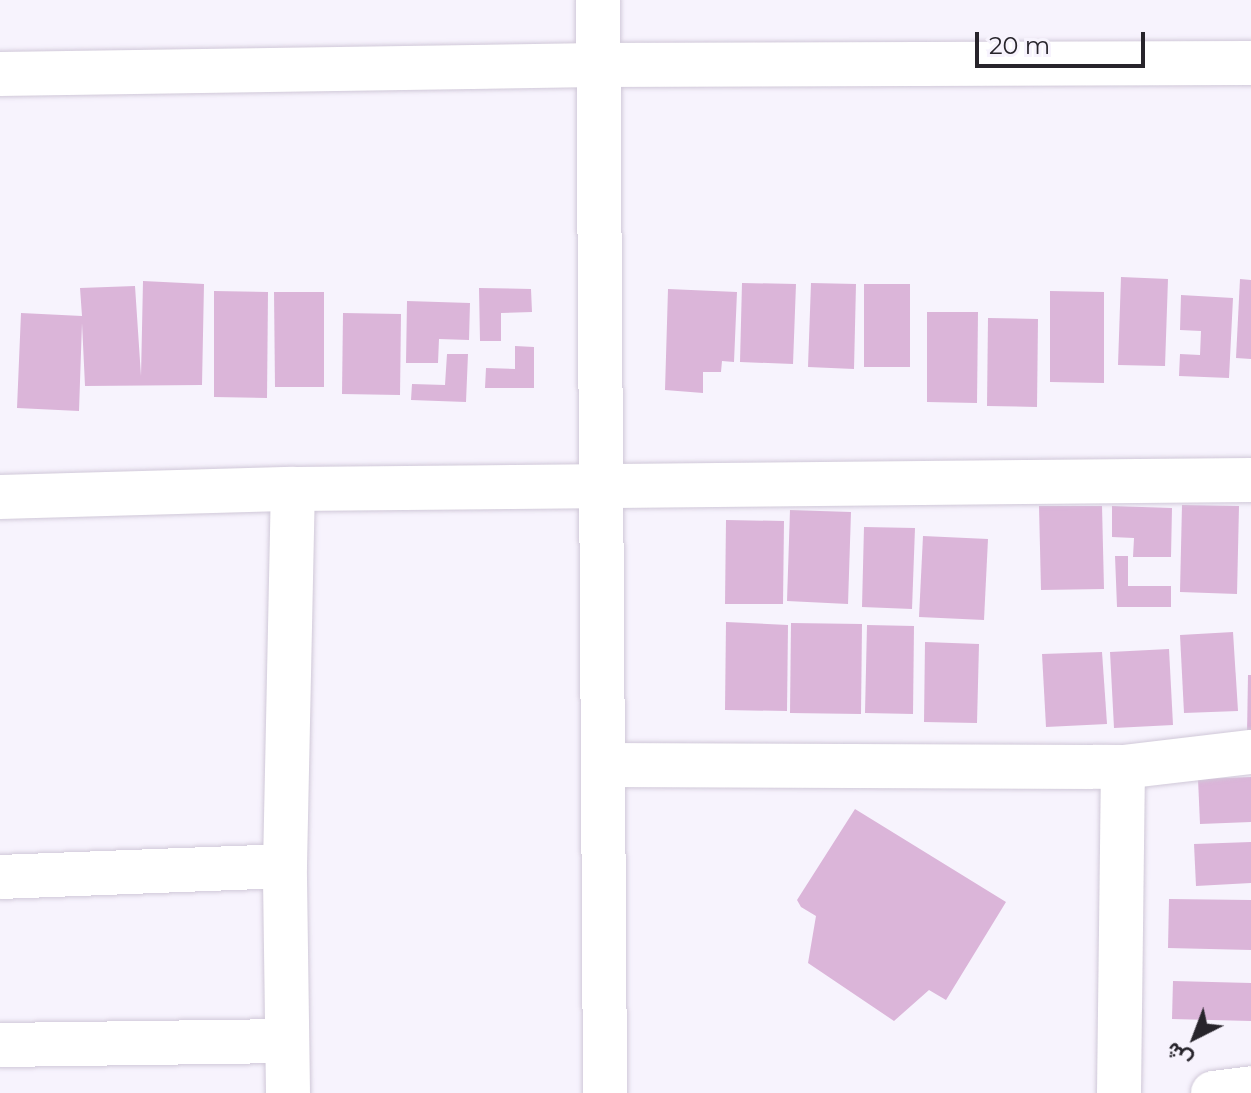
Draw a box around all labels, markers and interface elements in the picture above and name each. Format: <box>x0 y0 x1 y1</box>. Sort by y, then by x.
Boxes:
scale bar <box>979 16 1149 66</box>
text: 20 m <box>989 31 1050 60</box>
north arrow <box>1155 997 1235 1077</box>
text: ش <box>1160 1036 1197 1074</box>

